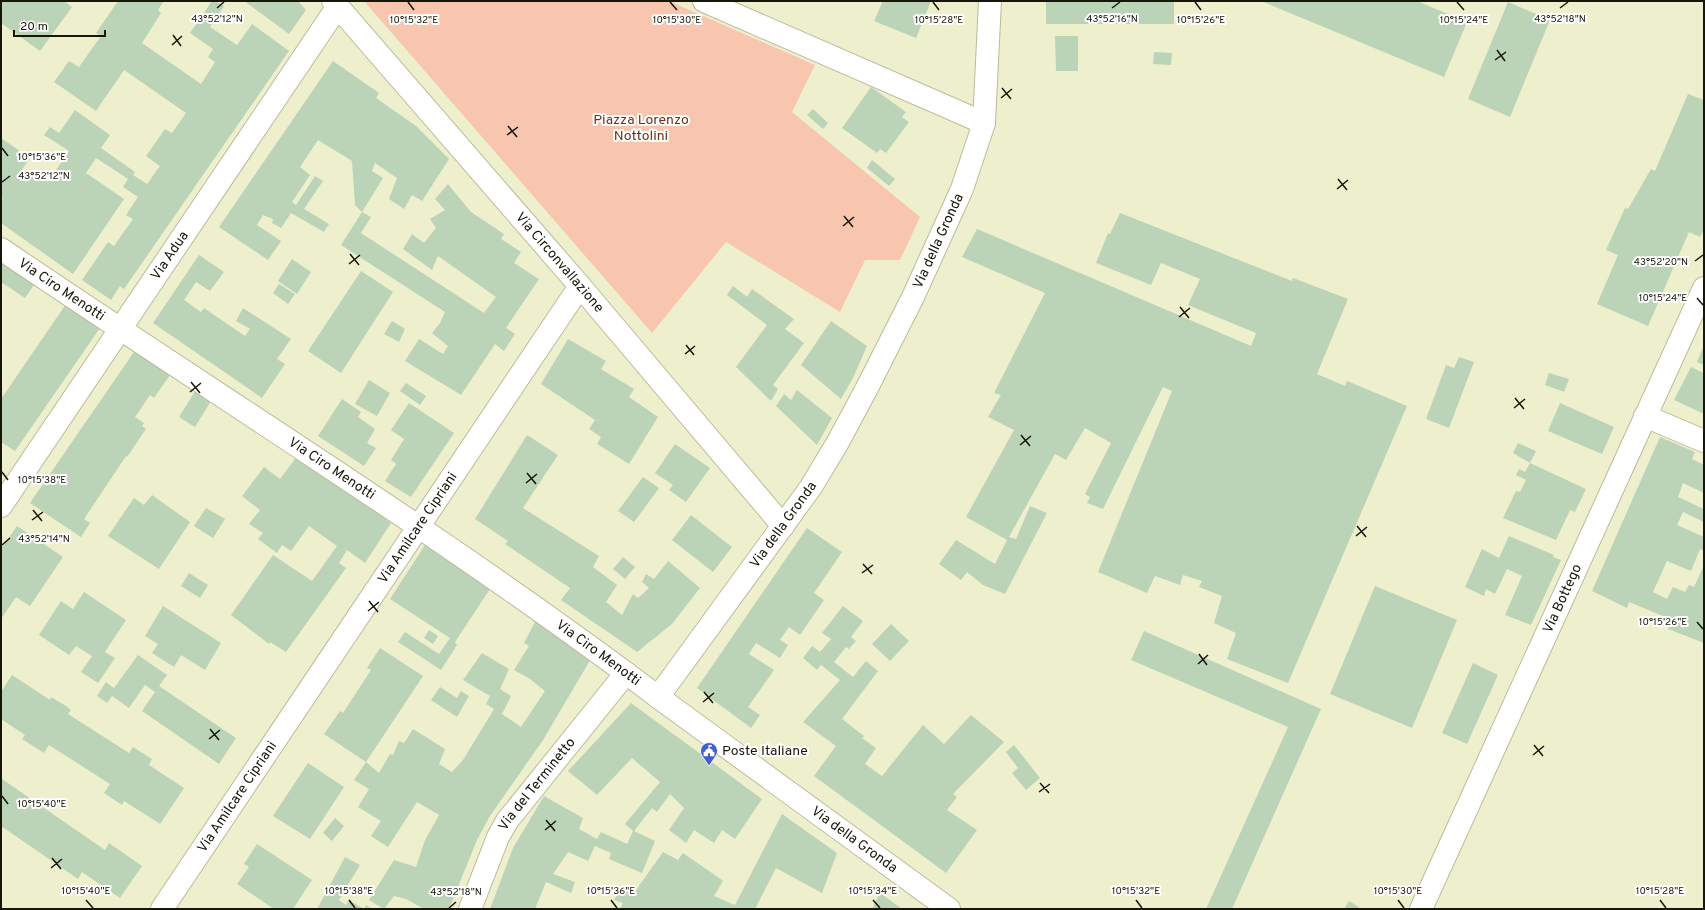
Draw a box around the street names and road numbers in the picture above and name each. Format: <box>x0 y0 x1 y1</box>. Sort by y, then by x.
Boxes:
street label: Via della Gronda <box>909 191 967 291</box>
street label: Via Circonvallazione <box>512 209 607 316</box>
street label: Via Adua <box>147 228 192 283</box>
street label: Via Ciro Menotti <box>15 255 108 325</box>
street label: Via Ciro Menotti <box>285 434 378 504</box>
street label: Via Amilcare Cipriani <box>374 469 461 587</box>
street label: Via della Gronda <box>746 479 821 571</box>
street label: Via Bottego <box>1539 561 1586 636</box>
street label: Via Ciro Menotti <box>553 616 644 689</box>
street label: Via del Terminetto <box>495 734 579 834</box>
street label: Via Amilcare Cipriani <box>194 738 281 856</box>
street label: Via della Gronda <box>808 803 900 877</box>

